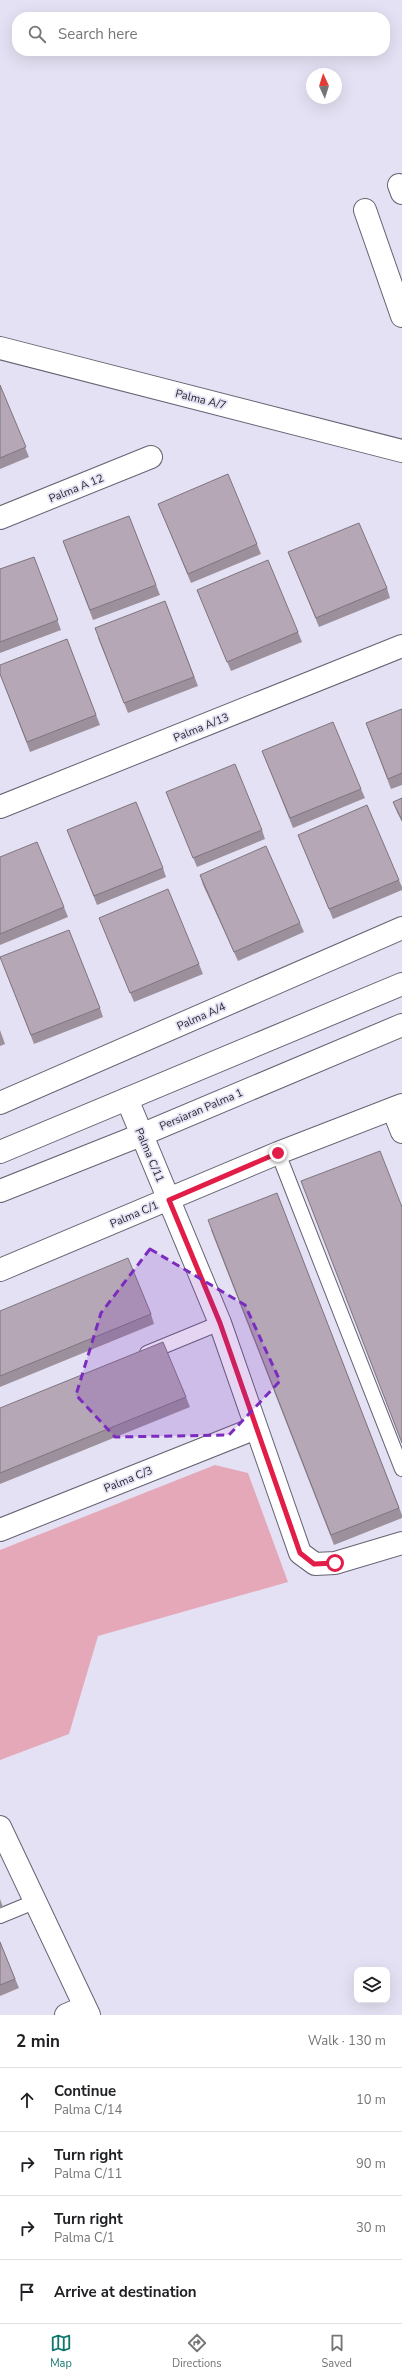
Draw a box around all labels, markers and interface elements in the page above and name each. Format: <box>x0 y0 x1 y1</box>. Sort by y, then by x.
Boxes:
search box <box>12 12 390 56</box>
icon: search <box>26 23 48 45</box>
text: Search here <box>58 24 138 44</box>
north arrow <box>306 68 342 104</box>
street label: Palma A/7 <box>174 386 228 413</box>
street label: Palma A 12 <box>47 471 106 506</box>
street label: Palma A/13 <box>171 710 231 745</box>
street label: Palma A/4 <box>174 999 228 1034</box>
street label: Persiaran Palma 1 <box>157 1085 245 1134</box>
street label: Palma C/11 <box>131 1126 168 1185</box>
route end <box>269 1144 287 1162</box>
street label: Palma C/1 <box>108 1198 161 1231</box>
street label: Palma C/3 <box>102 1463 155 1496</box>
route start <box>326 1554 344 1572</box>
map controls <box>354 1967 390 2003</box>
button: layers <box>354 1967 390 2003</box>
text: 2 min <box>16 2030 60 2053</box>
text: Walk · 130 m <box>308 2032 386 2050</box>
text: Continue <box>54 2081 116 2101</box>
icon: ahead <box>16 2089 38 2111</box>
text: 10 m <box>356 2091 386 2109</box>
text: Palma C/14 <box>54 2101 122 2119</box>
text: Turn right <box>54 2145 123 2165</box>
icon: right <box>16 2153 38 2175</box>
text: 90 m <box>356 2155 386 2173</box>
text: Palma C/11 <box>54 2165 122 2183</box>
text: Turn right <box>54 2209 123 2229</box>
icon: right <box>16 2217 38 2239</box>
text: 30 m <box>356 2219 386 2237</box>
text: Palma C/1 <box>54 2229 115 2247</box>
icon: arrive <box>16 2281 38 2303</box>
text: Arrive at destination <box>54 2282 197 2302</box>
tab: Map <box>50 2332 72 2371</box>
tab: Directions <box>172 2332 222 2371</box>
tab: Saved <box>322 2332 352 2371</box>

